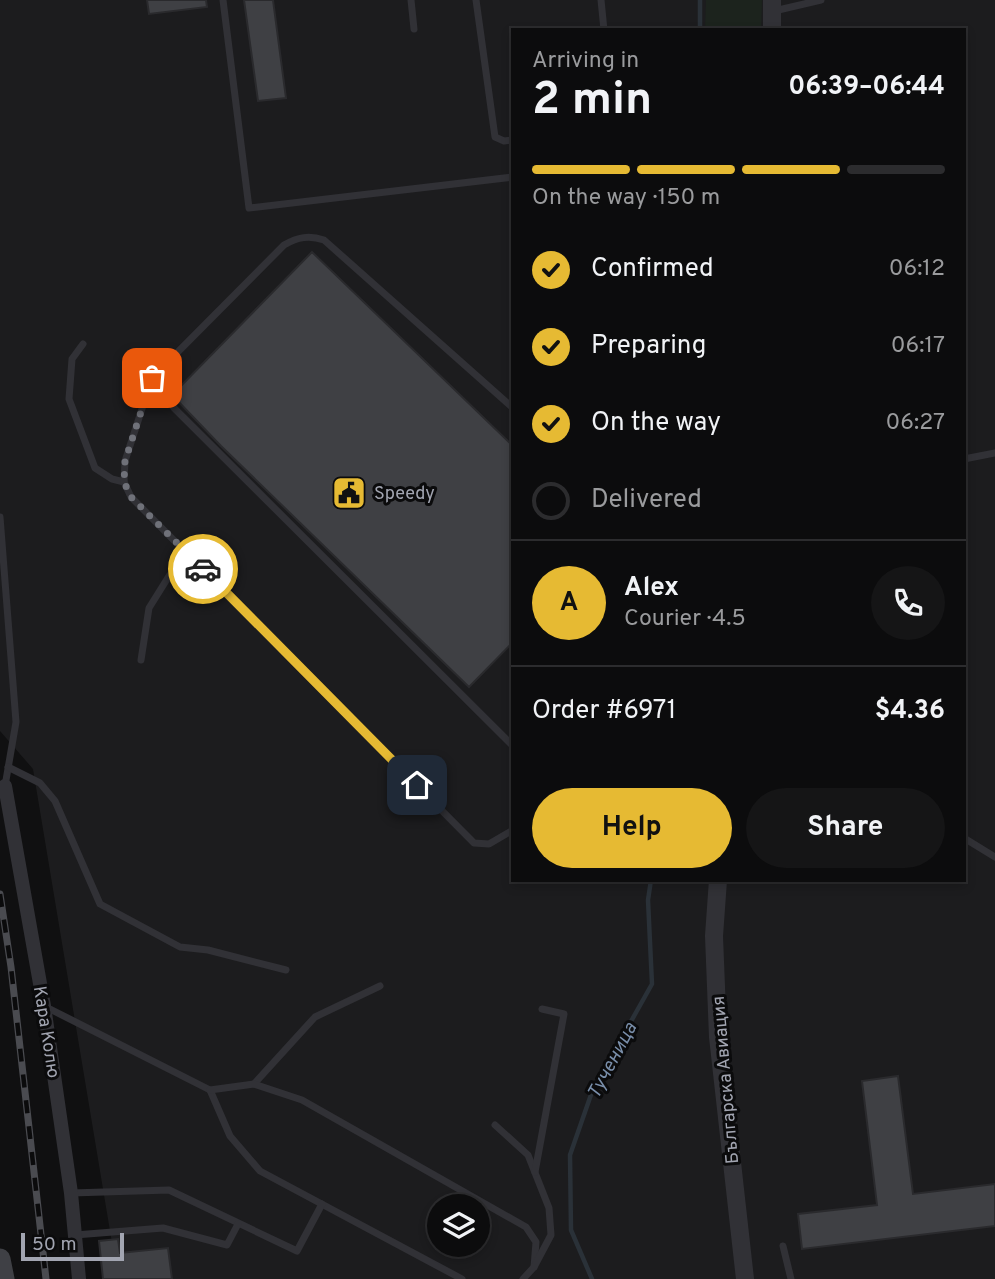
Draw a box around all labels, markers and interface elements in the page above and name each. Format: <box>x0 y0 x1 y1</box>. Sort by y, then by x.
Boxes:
text: Arriving in <box>532 47 639 76</box>
text: 06:39–06:44 <box>788 71 945 104</box>
text: 2 min <box>532 72 652 131</box>
text: On the way · 150 m <box>532 184 720 213</box>
icon: check <box>532 251 570 289</box>
text: Confirmed <box>591 253 714 286</box>
text: 06:12 <box>889 255 945 284</box>
icon: check <box>532 328 570 366</box>
text: Preparing <box>591 330 706 363</box>
text: 06:17 <box>891 332 945 361</box>
pin <box>122 348 182 408</box>
icon: bag <box>133 359 171 397</box>
icon: check <box>532 405 570 443</box>
text: On the way <box>591 407 721 440</box>
text: 06:27 <box>885 409 945 438</box>
public building icon: Speedy <box>330 474 368 512</box>
place label: Speedy <box>374 483 435 506</box>
text: Delivered <box>591 484 702 517</box>
courier <box>168 534 238 604</box>
icon: car <box>184 550 222 588</box>
button: phone <box>871 566 945 640</box>
text: Alex <box>624 572 679 605</box>
text: A <box>560 587 578 620</box>
text: Courier · 4.5 <box>624 605 746 634</box>
text: Order #6971 <box>532 695 676 728</box>
text: $4.36 <box>875 695 945 728</box>
pin <box>387 755 447 815</box>
icon: home <box>398 766 436 804</box>
button: Help <box>532 788 732 868</box>
button: Share <box>746 788 945 868</box>
street label: Кара Колю <box>27 985 64 1080</box>
street label: Българска Авиация <box>708 995 745 1165</box>
water label: Тученица <box>583 1018 643 1103</box>
map controls <box>427 1194 490 1257</box>
button: layers <box>427 1194 490 1257</box>
scale bar <box>21 1230 124 1262</box>
text: 50 m <box>32 1233 77 1257</box>

